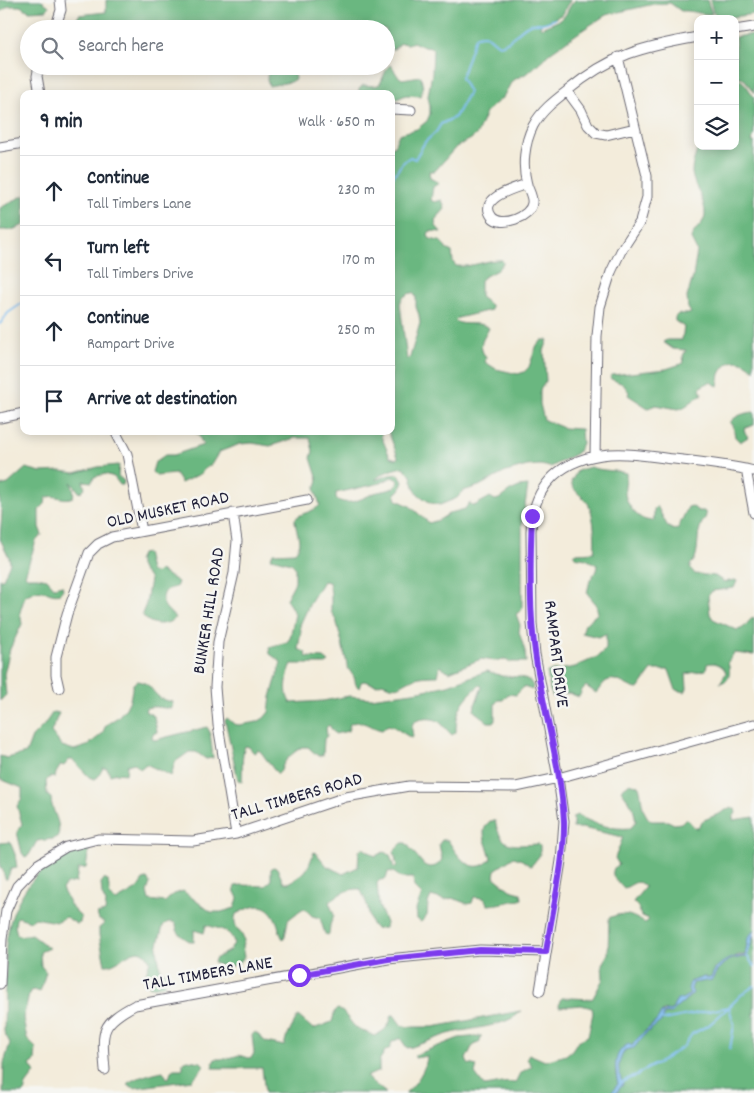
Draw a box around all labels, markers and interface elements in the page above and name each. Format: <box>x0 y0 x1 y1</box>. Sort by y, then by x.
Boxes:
map controls <box>694 15 739 150</box>
button: + <box>694 15 739 60</box>
search box <box>20 20 395 75</box>
icon: search <box>38 34 66 62</box>
text: Search here <box>78 34 164 61</box>
button: − <box>694 60 739 105</box>
button: layers <box>694 105 739 150</box>
text: 9 min <box>40 108 82 138</box>
text: Walk · 650 m <box>298 111 375 134</box>
text: Continue <box>87 166 149 193</box>
icon: ahead <box>40 177 68 205</box>
text: 230 m <box>338 179 375 202</box>
text: Tall Timbers Lane <box>87 193 191 216</box>
text: Turn left <box>87 236 150 263</box>
icon: left <box>40 247 68 275</box>
text: 170 m <box>342 249 375 272</box>
text: Tall Timbers Drive <box>87 263 194 286</box>
text: Continue <box>87 306 149 333</box>
icon: ahead <box>40 317 68 345</box>
text: 250 m <box>337 319 375 342</box>
text: Rampart Drive <box>87 333 175 356</box>
icon: arrive <box>40 387 68 415</box>
text: Arrive at destination <box>87 387 237 414</box>
street label: OLD MUSKET ROAD <box>105 486 231 536</box>
route end <box>521 505 544 528</box>
street label: BUNKER HILL ROAD <box>188 546 232 676</box>
street label: RAMPART DRIVE <box>536 599 574 709</box>
street label: TALL TIMBERS ROAD <box>229 767 365 829</box>
street label: TALL TIMBERS LANE <box>141 951 275 999</box>
route start <box>288 964 311 987</box>

